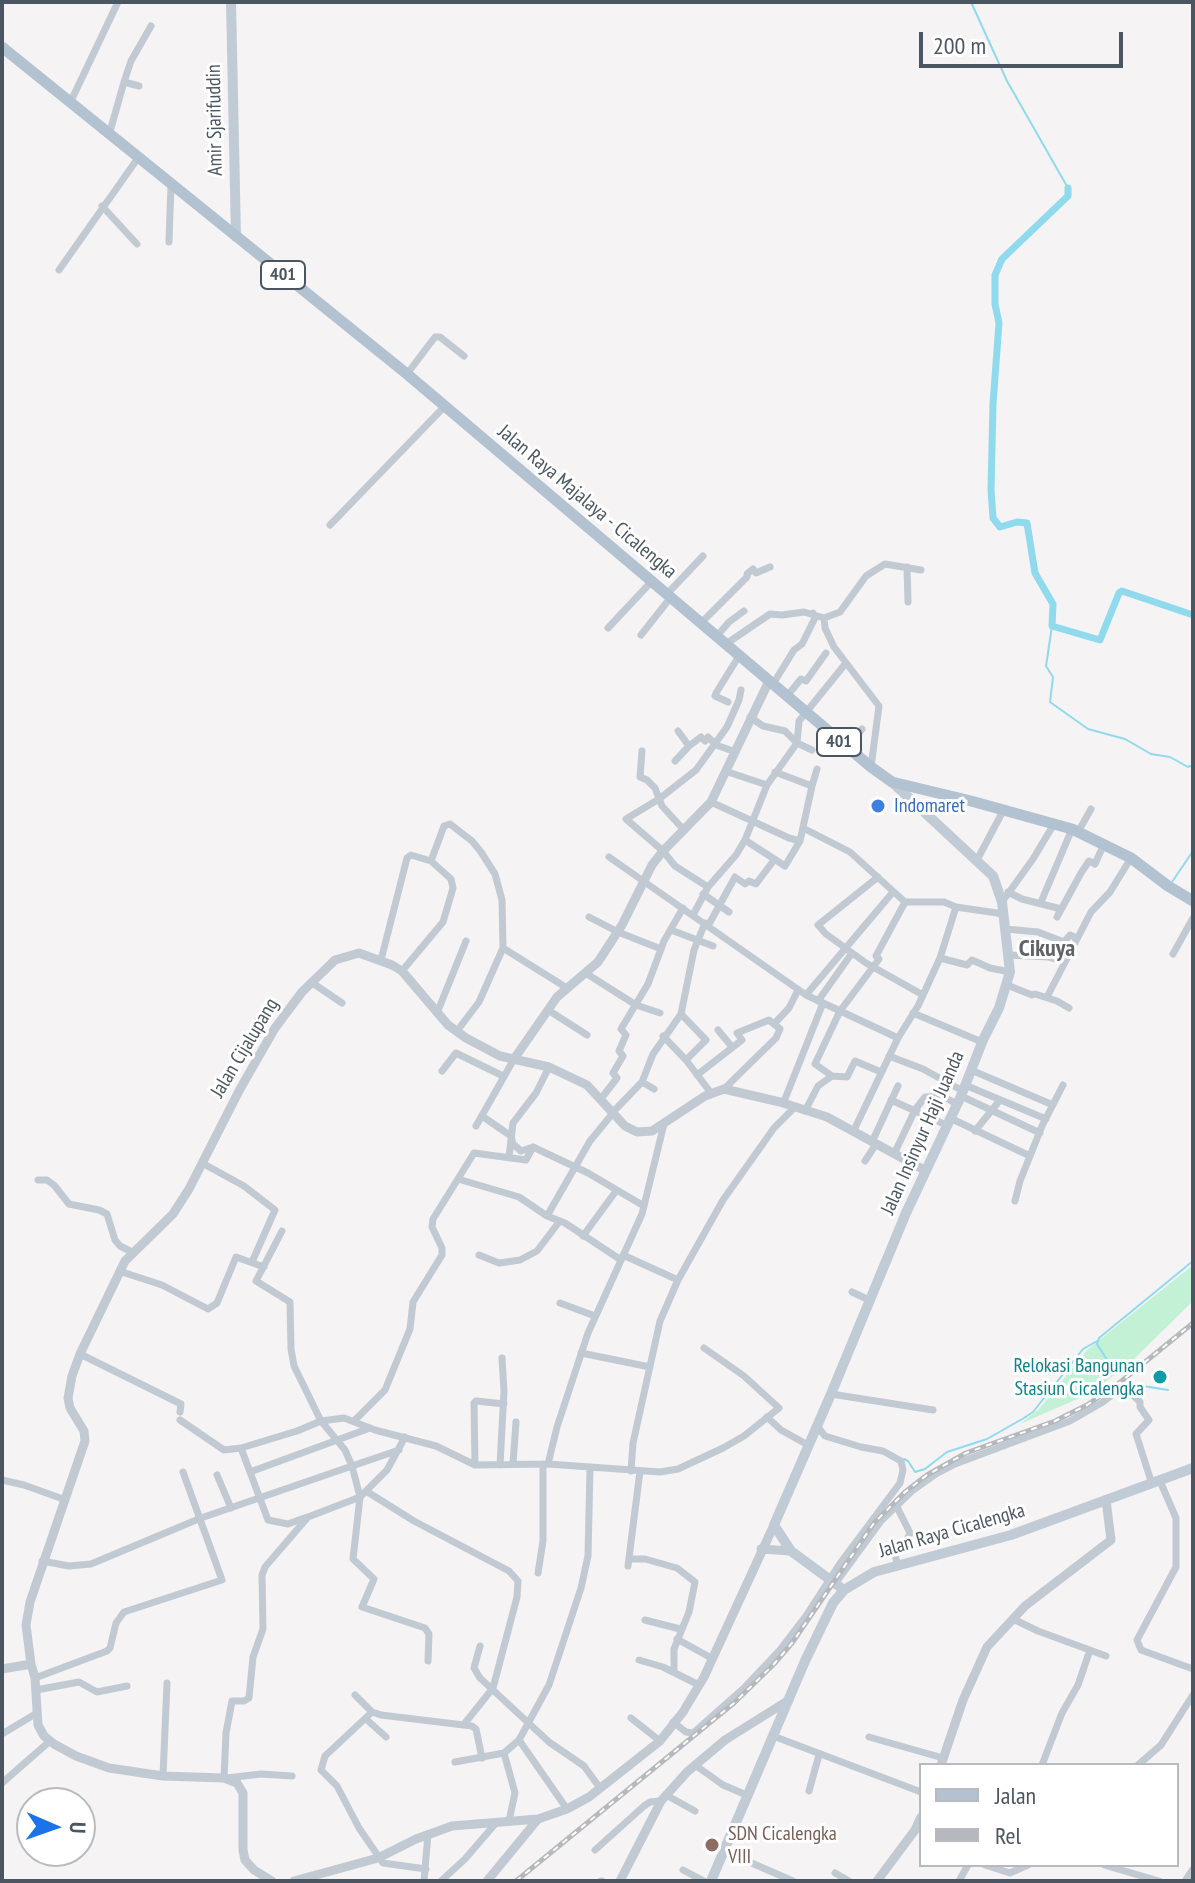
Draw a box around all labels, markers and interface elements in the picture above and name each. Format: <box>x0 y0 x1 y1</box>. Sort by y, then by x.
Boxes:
scale bar <box>923 16 1127 66</box>
text: 200 m <box>933 30 986 61</box>
street label: Amir Sjarifuddin <box>202 64 228 176</box>
road number: 401 <box>261 261 305 289</box>
street label: Jalan Raya Majalaya - Cicalengka <box>493 420 681 584</box>
road number: 401 <box>817 728 861 756</box>
place label: Indomaret <box>894 794 965 818</box>
marker: Indomaret <box>869 797 887 815</box>
district label: Cikuya <box>1019 935 1075 963</box>
street label: Jalan Cijalupang <box>206 994 284 1102</box>
street label: Jalan Insinyur Haji Juanda <box>876 1048 970 1218</box>
place label: Relokasi Bangunan Stasiun Cicalengka <box>1013 1354 1144 1401</box>
marker: Relokasi Bangunan Stasiun Cicalengka <box>1151 1368 1169 1386</box>
street label: Jalan Raya Cicalengka <box>876 1499 1028 1563</box>
legend <box>919 1763 1179 1867</box>
text: Jalan <box>995 1780 1036 1811</box>
north arrow <box>16 1787 96 1867</box>
text: Rel <box>995 1820 1021 1851</box>
text: U <box>64 1822 92 1834</box>
place label: SDN Cicalengka VIII <box>728 1822 837 1869</box>
marker: SDN Cicalengka VIII <box>703 1836 721 1854</box>

